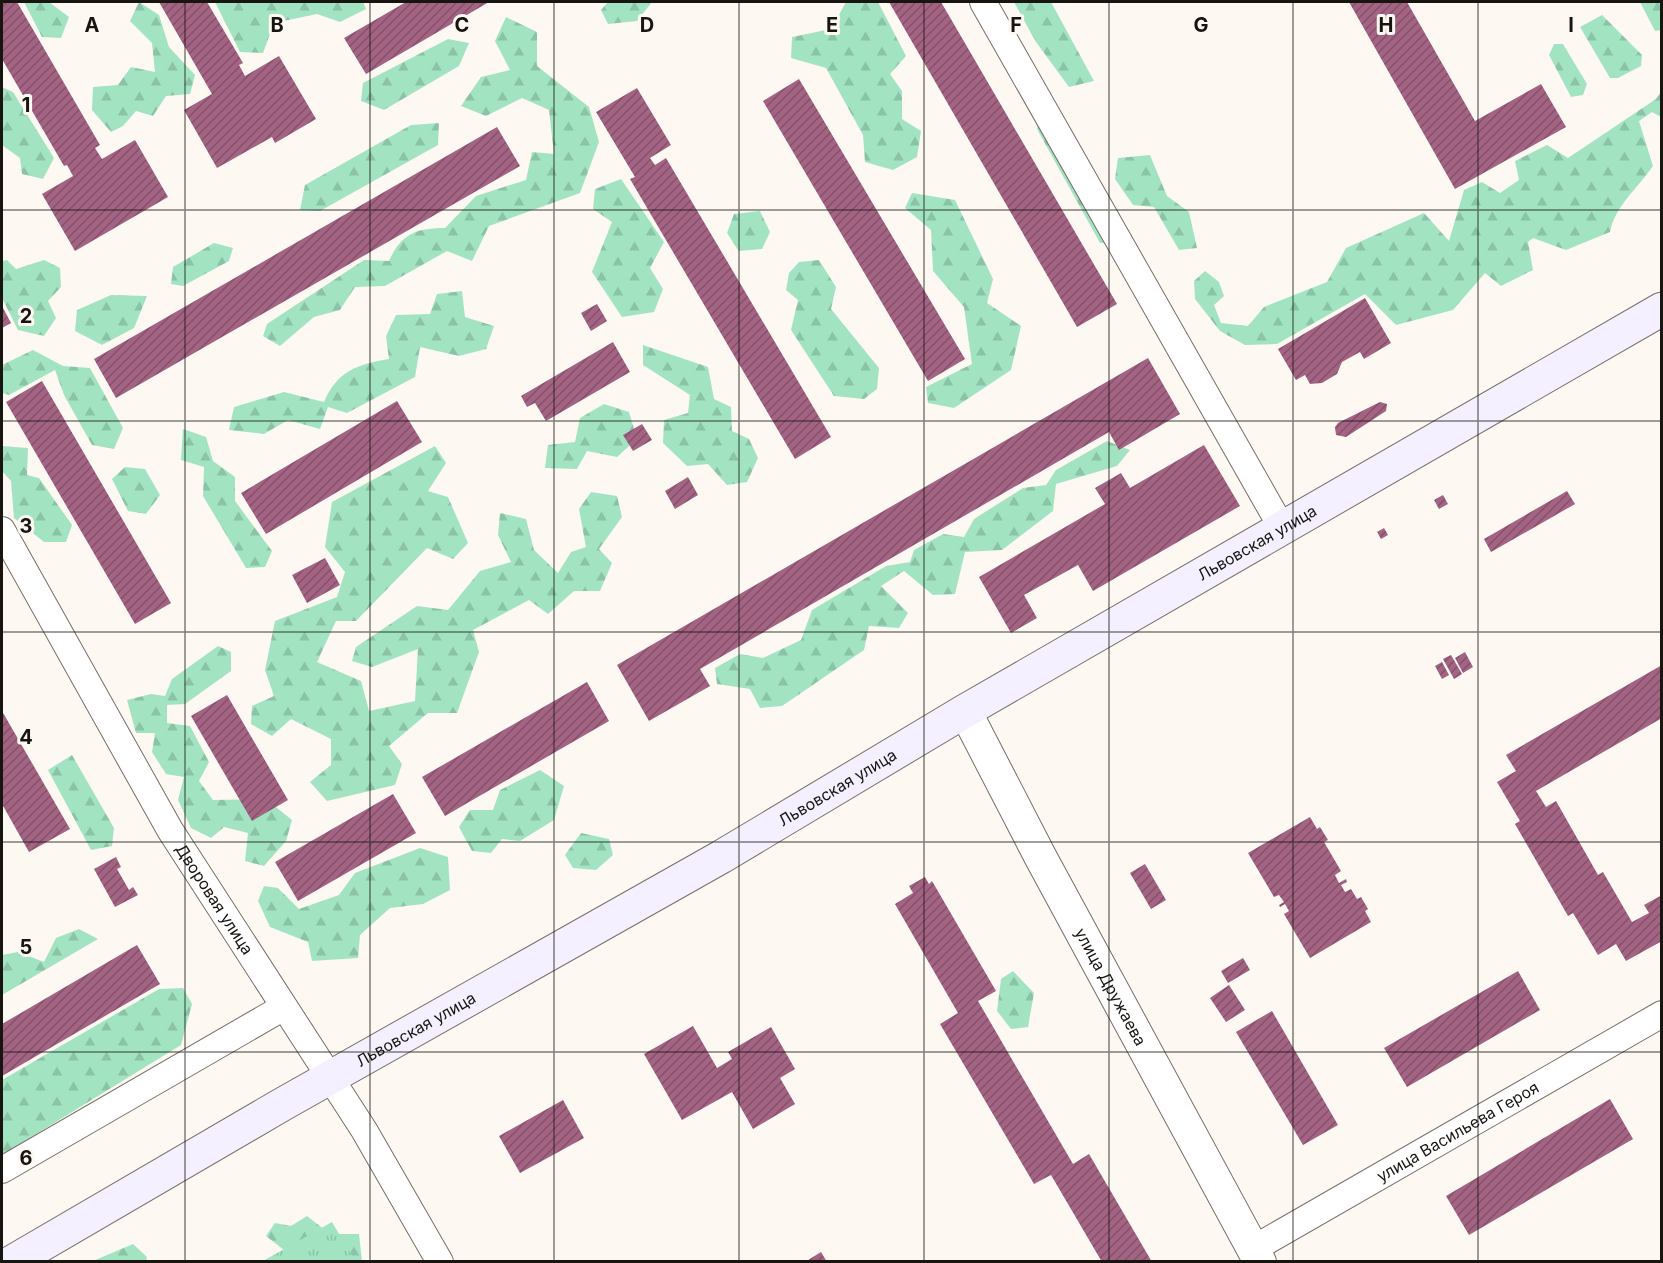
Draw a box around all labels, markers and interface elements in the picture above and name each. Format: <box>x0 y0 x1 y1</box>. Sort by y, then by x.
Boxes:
text: A <box>85 13 100 37</box>
text: B <box>270 13 284 37</box>
text: C <box>455 13 469 37</box>
text: D <box>640 13 654 37</box>
text: E <box>826 13 838 37</box>
text: F <box>1010 13 1022 37</box>
text: G <box>1193 13 1209 37</box>
text: H <box>1379 13 1393 37</box>
text: I <box>1568 13 1574 37</box>
text: 1 <box>22 93 30 117</box>
text: 2 <box>20 304 32 328</box>
street label: Львовская улица <box>1194 500 1320 585</box>
text: 3 <box>20 514 32 538</box>
text: 4 <box>19 725 33 749</box>
street label: Львовская улица <box>775 744 900 830</box>
street label: Дворовая улица <box>171 840 258 958</box>
street label: улица Дружаева <box>1071 925 1151 1049</box>
text: 5 <box>20 935 32 959</box>
street label: Львовская улица <box>352 988 479 1071</box>
street label: улица Васильева Героя <box>1373 1077 1542 1186</box>
text: 6 <box>20 1146 33 1170</box>

